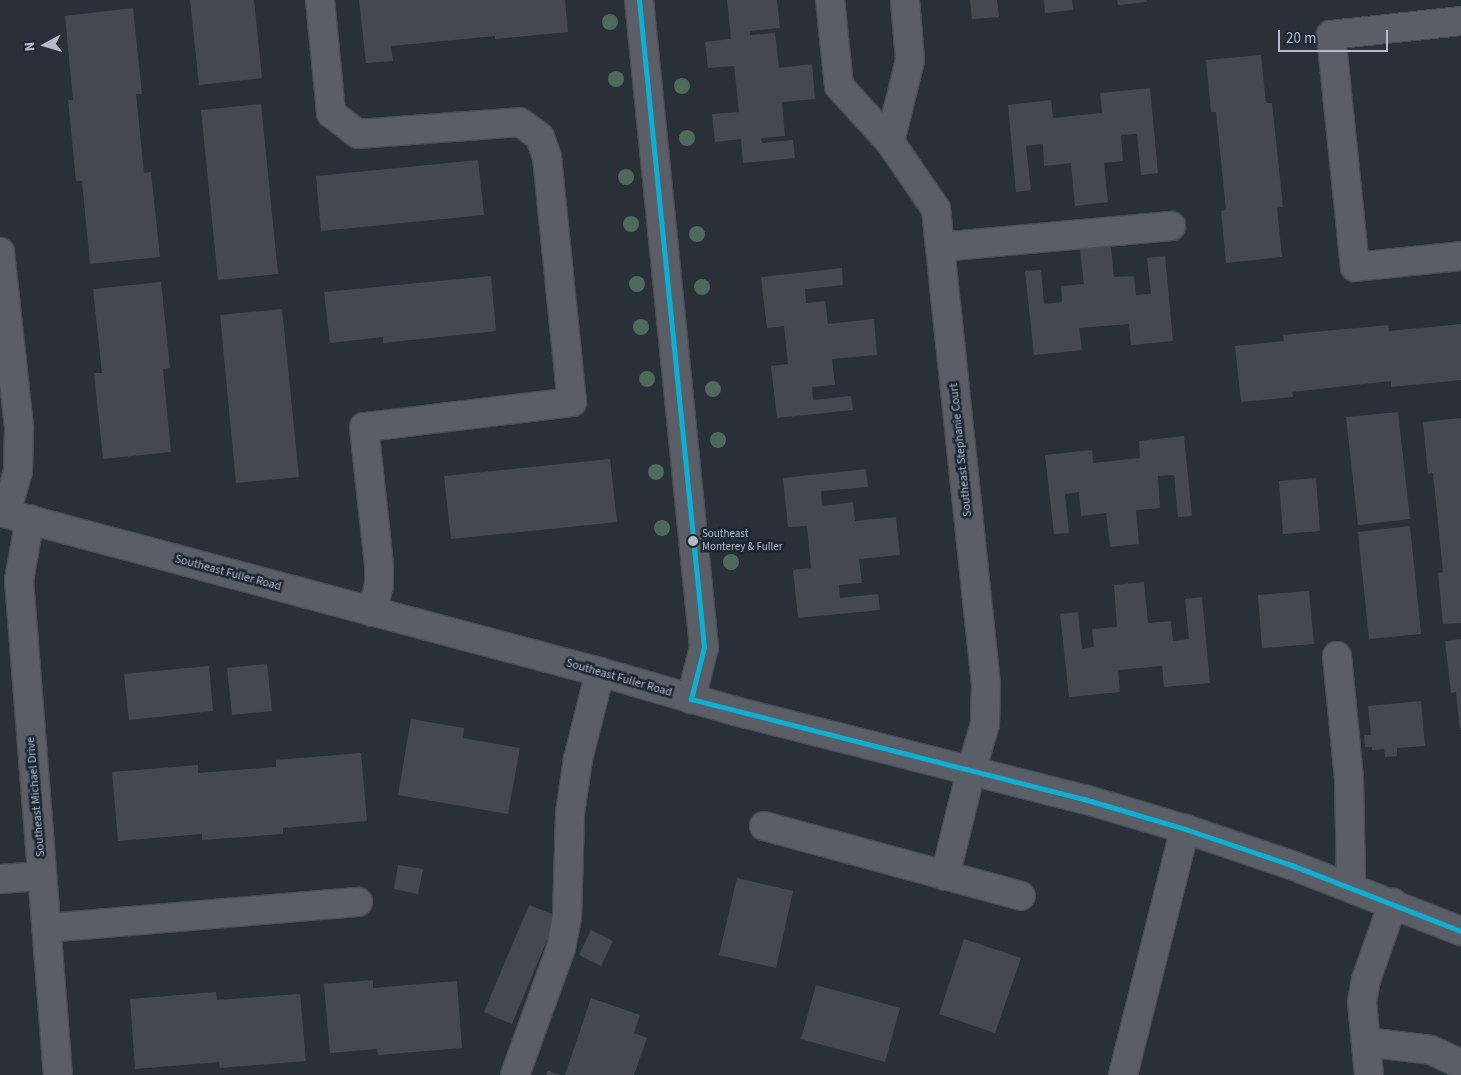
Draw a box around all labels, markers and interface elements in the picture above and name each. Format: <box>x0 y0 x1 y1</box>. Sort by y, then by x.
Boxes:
north arrow <box>20 20 70 70</box>
scale bar <box>1281 20 1391 52</box>
text: 20 m <box>1286 28 1316 49</box>
text: N <box>20 41 41 52</box>
street label: Southeast Stephanie Court <box>947 382 975 518</box>
place label: Southeast Monterey & Fuller <box>702 528 783 554</box>
marker: Southeast Monterey & Fuller <box>688 536 698 546</box>
street label: Southeast Fuller Road <box>173 552 283 594</box>
street label: Southeast Fuller Road <box>564 656 674 700</box>
street label: Southeast Michael Drive <box>24 736 48 858</box>

